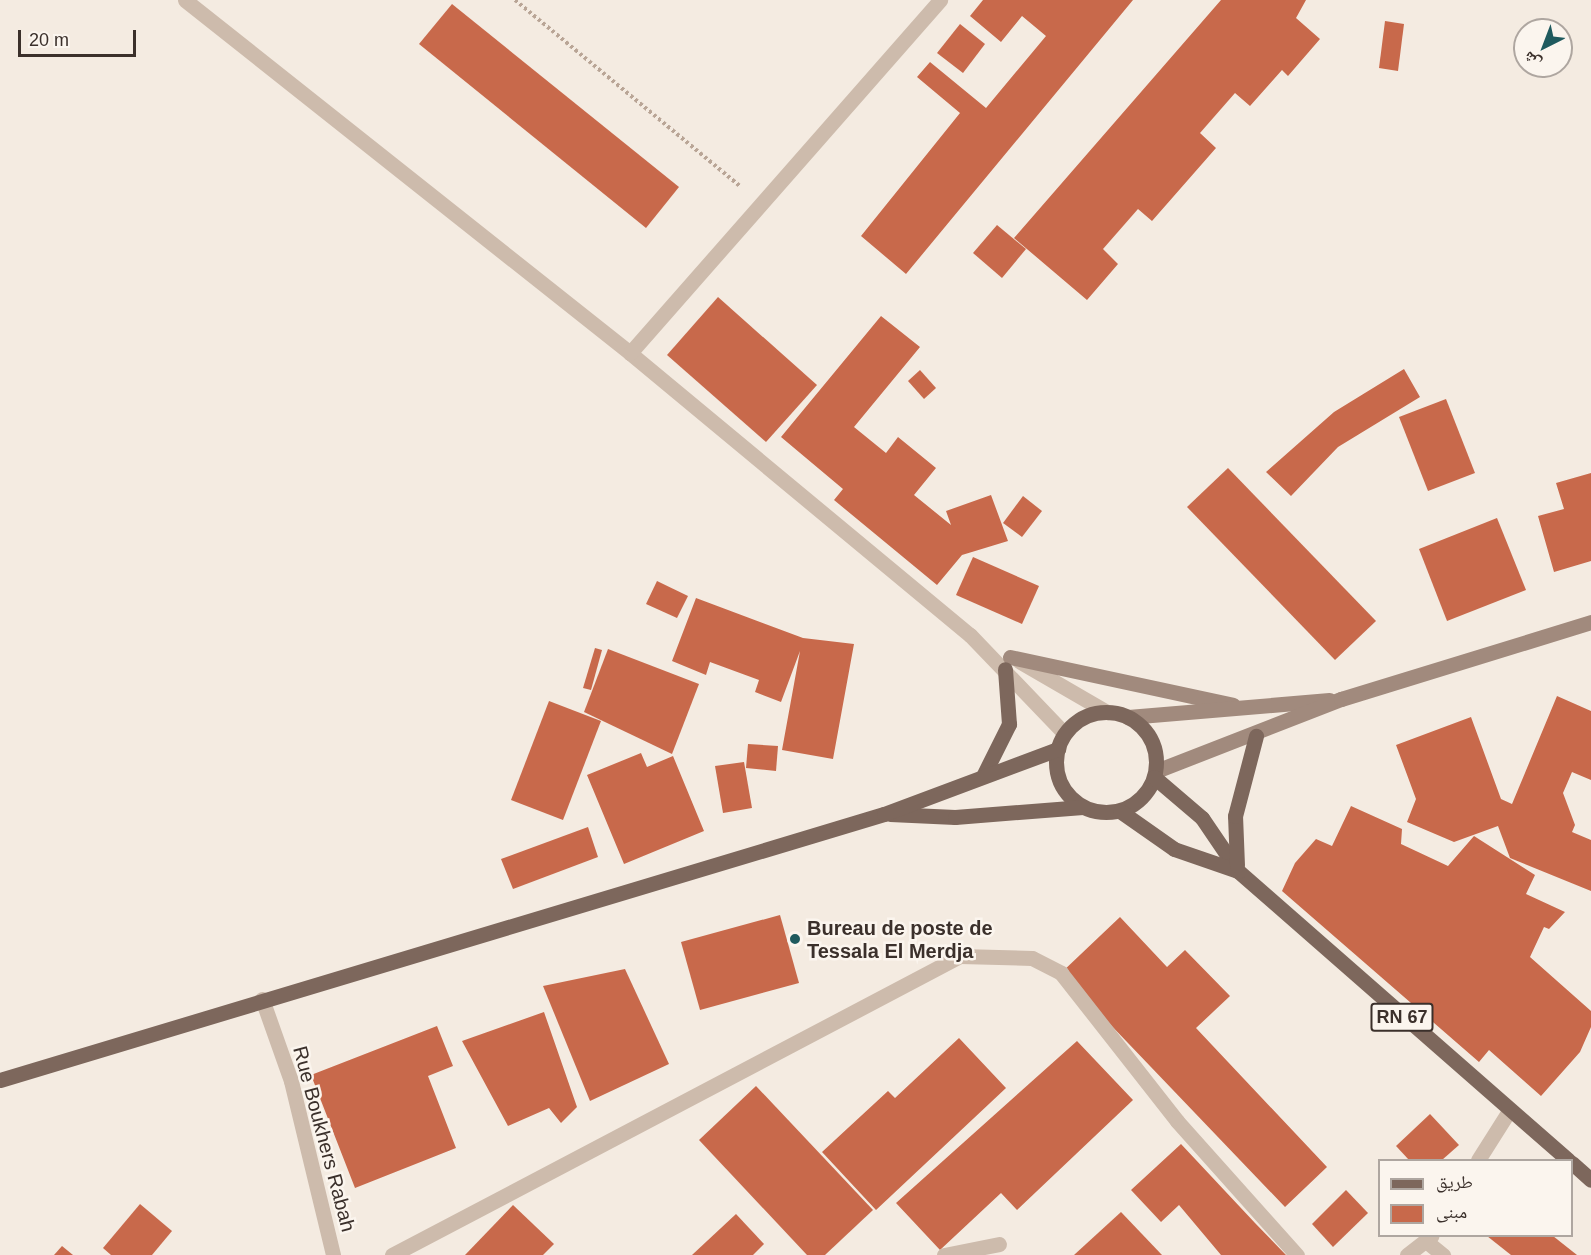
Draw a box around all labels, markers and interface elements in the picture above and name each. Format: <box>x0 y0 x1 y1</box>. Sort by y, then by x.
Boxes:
scale bar <box>21 18 140 56</box>
north arrow <box>1513 18 1573 78</box>
text: 20 m <box>29 30 69 50</box>
text: ش <box>1520 48 1544 72</box>
place label: Bureau de poste de Tessala El Merdja <box>807 916 993 963</box>
marker: Bureau de poste de Tessala El Merdja <box>788 932 802 946</box>
road number: RN 67 <box>1369 1002 1435 1032</box>
street label: Rue Boukhers Rabah <box>288 1044 360 1234</box>
legend <box>1378 1159 1573 1237</box>
text: طريق <box>1436 1172 1473 1192</box>
text: مبنى <box>1436 1202 1467 1222</box>

